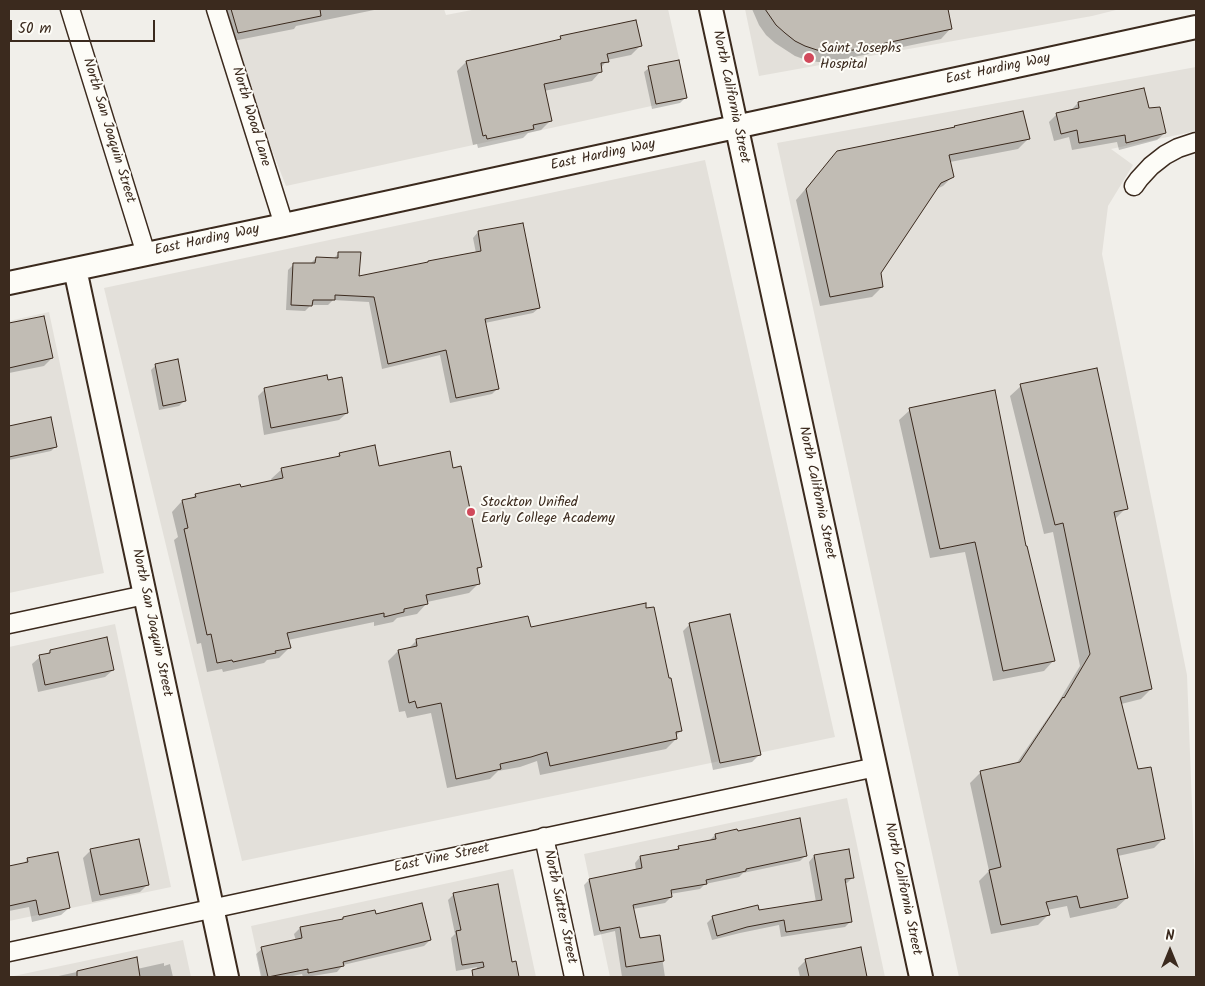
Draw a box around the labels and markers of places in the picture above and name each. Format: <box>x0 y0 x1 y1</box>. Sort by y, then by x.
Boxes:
place label: Saint Josephs Hospital <box>820 42 901 74</box>
marker: Saint Josephs Hospital <box>802 51 816 65</box>
place label: Stockton Unified Early College Academy <box>481 496 615 528</box>
marker: Stockton Unified Early College Academy <box>465 506 477 518</box>

